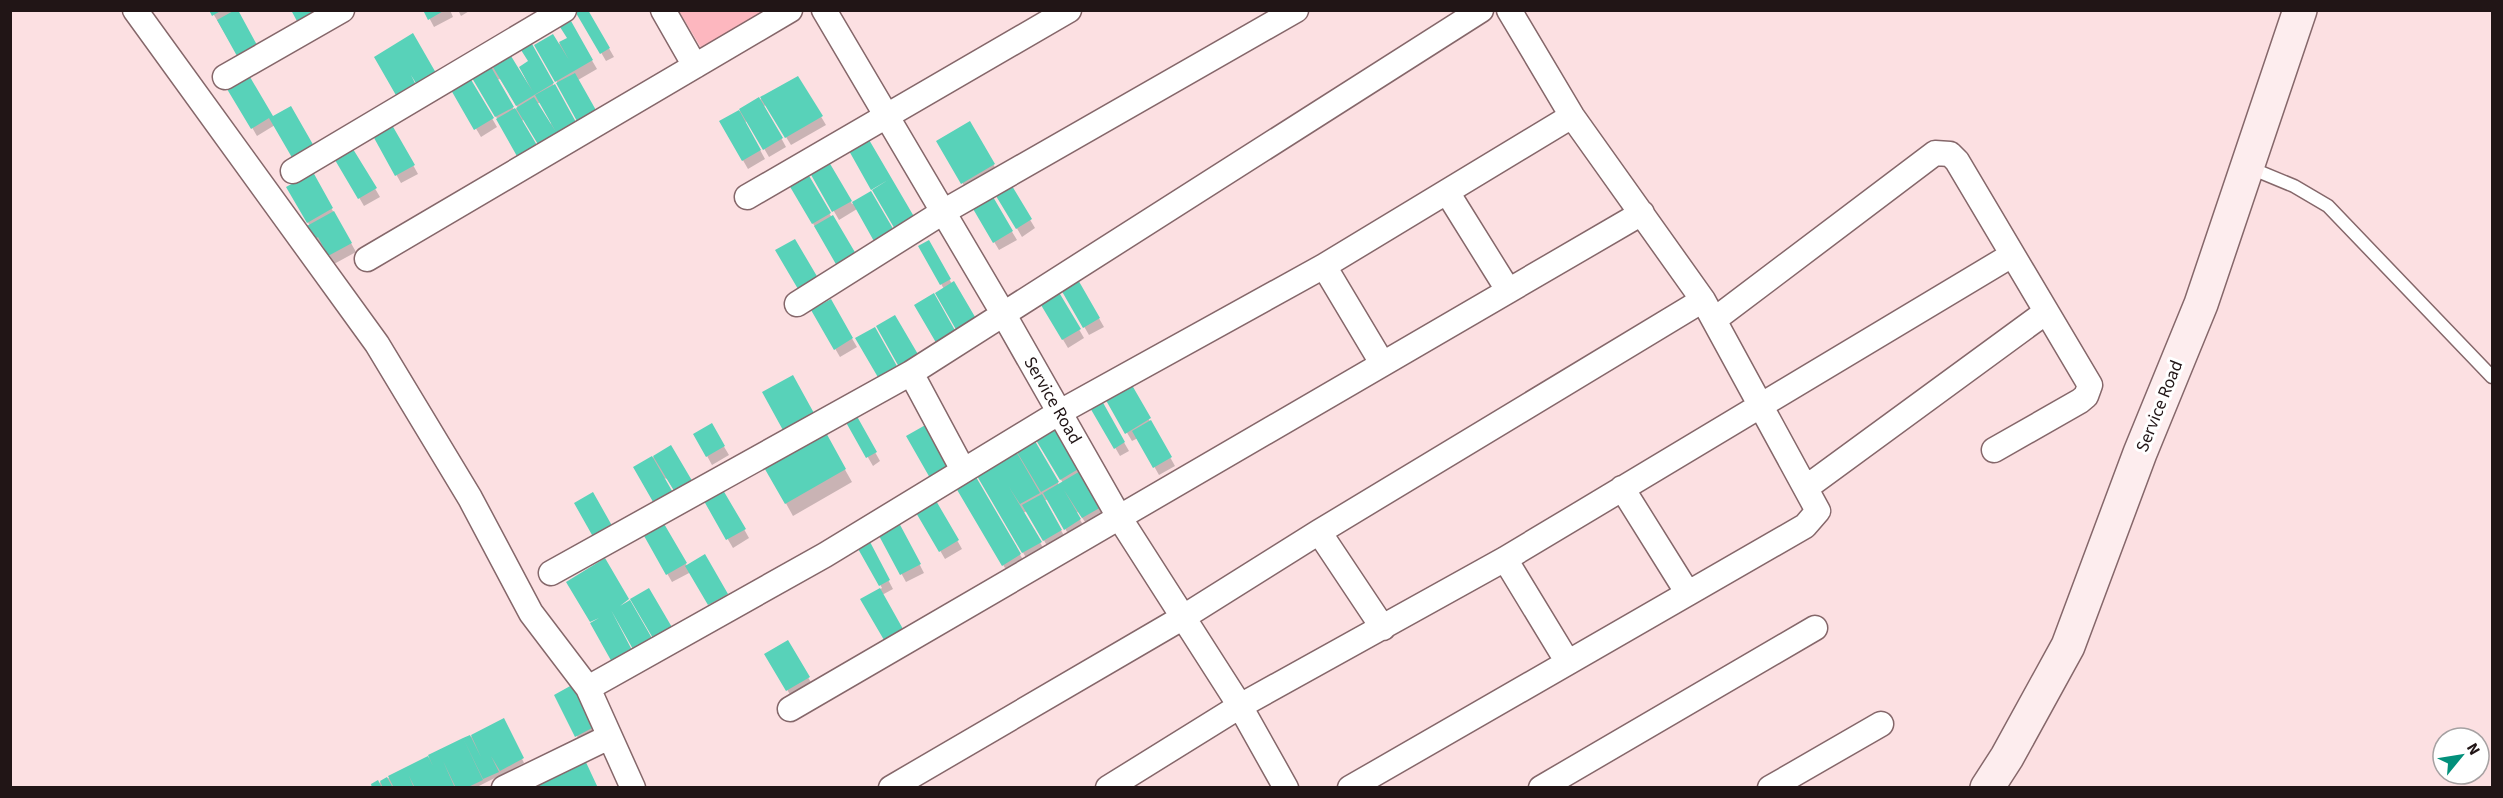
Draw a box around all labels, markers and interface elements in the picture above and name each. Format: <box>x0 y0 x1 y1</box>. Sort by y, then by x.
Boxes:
street label: Service Road <box>1017 352 1088 449</box>
street label: Service Road <box>2130 357 2189 456</box>
north arrow <box>2431 726 2491 786</box>
text: N <box>2461 739 2485 759</box>

